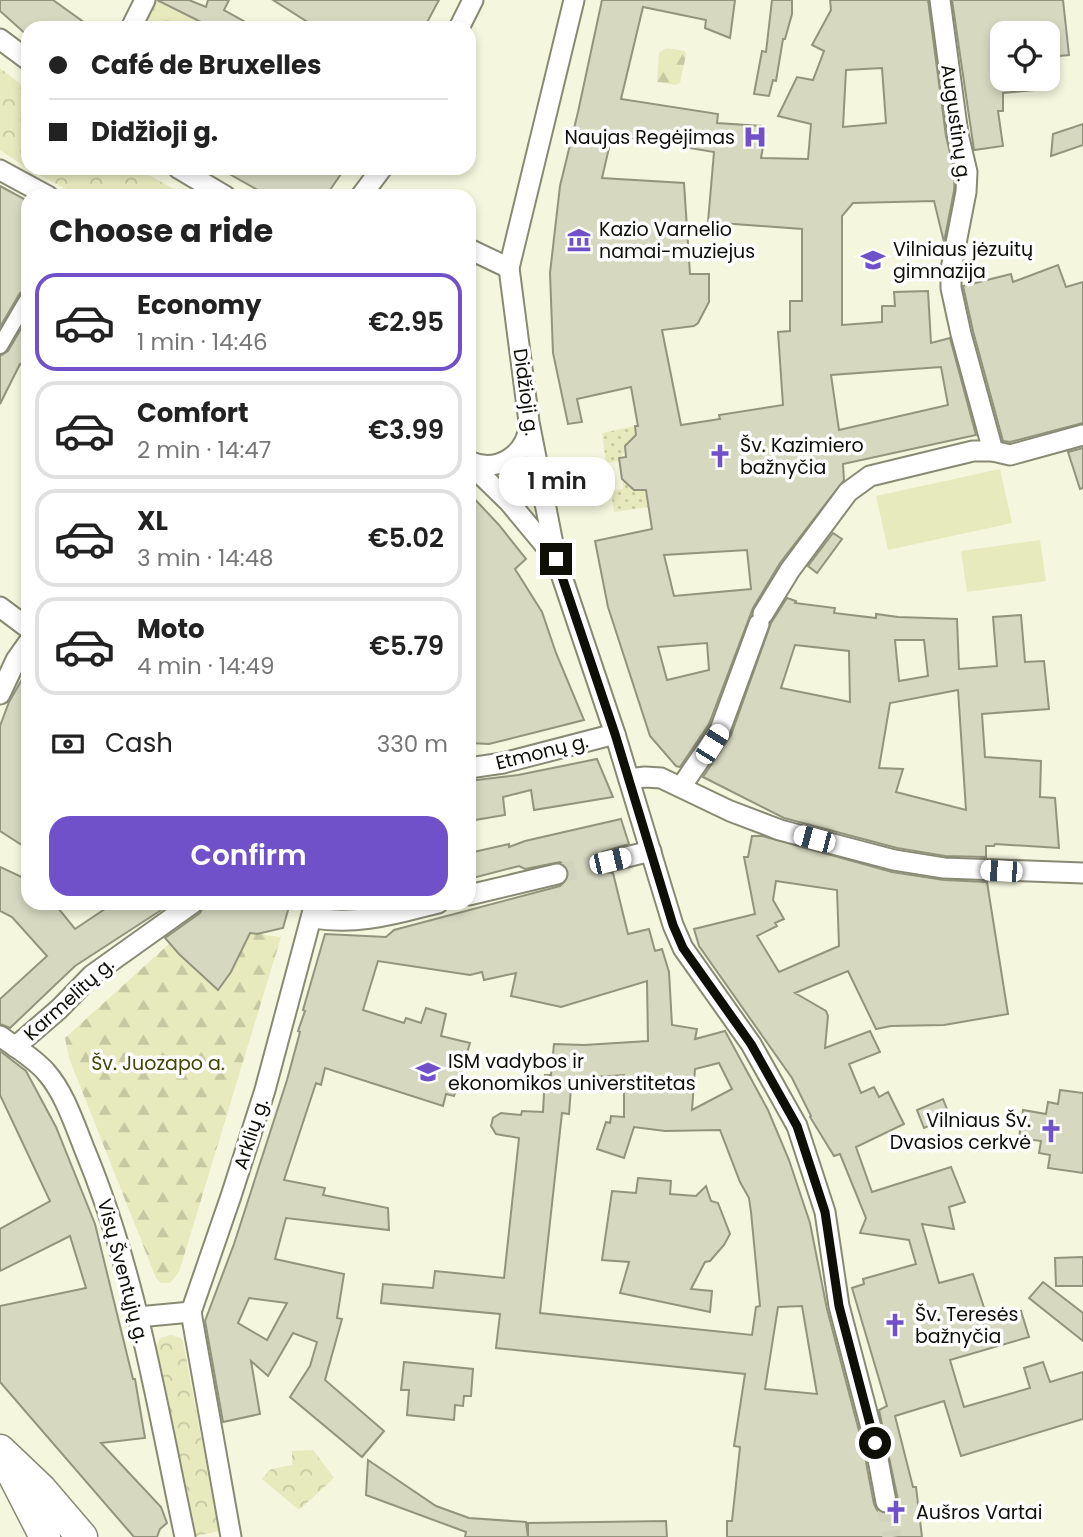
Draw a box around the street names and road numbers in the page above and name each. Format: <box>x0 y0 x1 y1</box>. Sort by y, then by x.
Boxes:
street label: Augustinų g. <box>934 63 978 183</box>
street label: Didžioji g. <box>507 347 545 437</box>
street label: Etmonų g. <box>493 727 591 777</box>
street label: Karmelitų g. <box>18 951 120 1047</box>
street label: Arklių g. <box>227 1095 275 1173</box>
street label: Visų Šventųjų g. <box>91 1196 155 1346</box>

